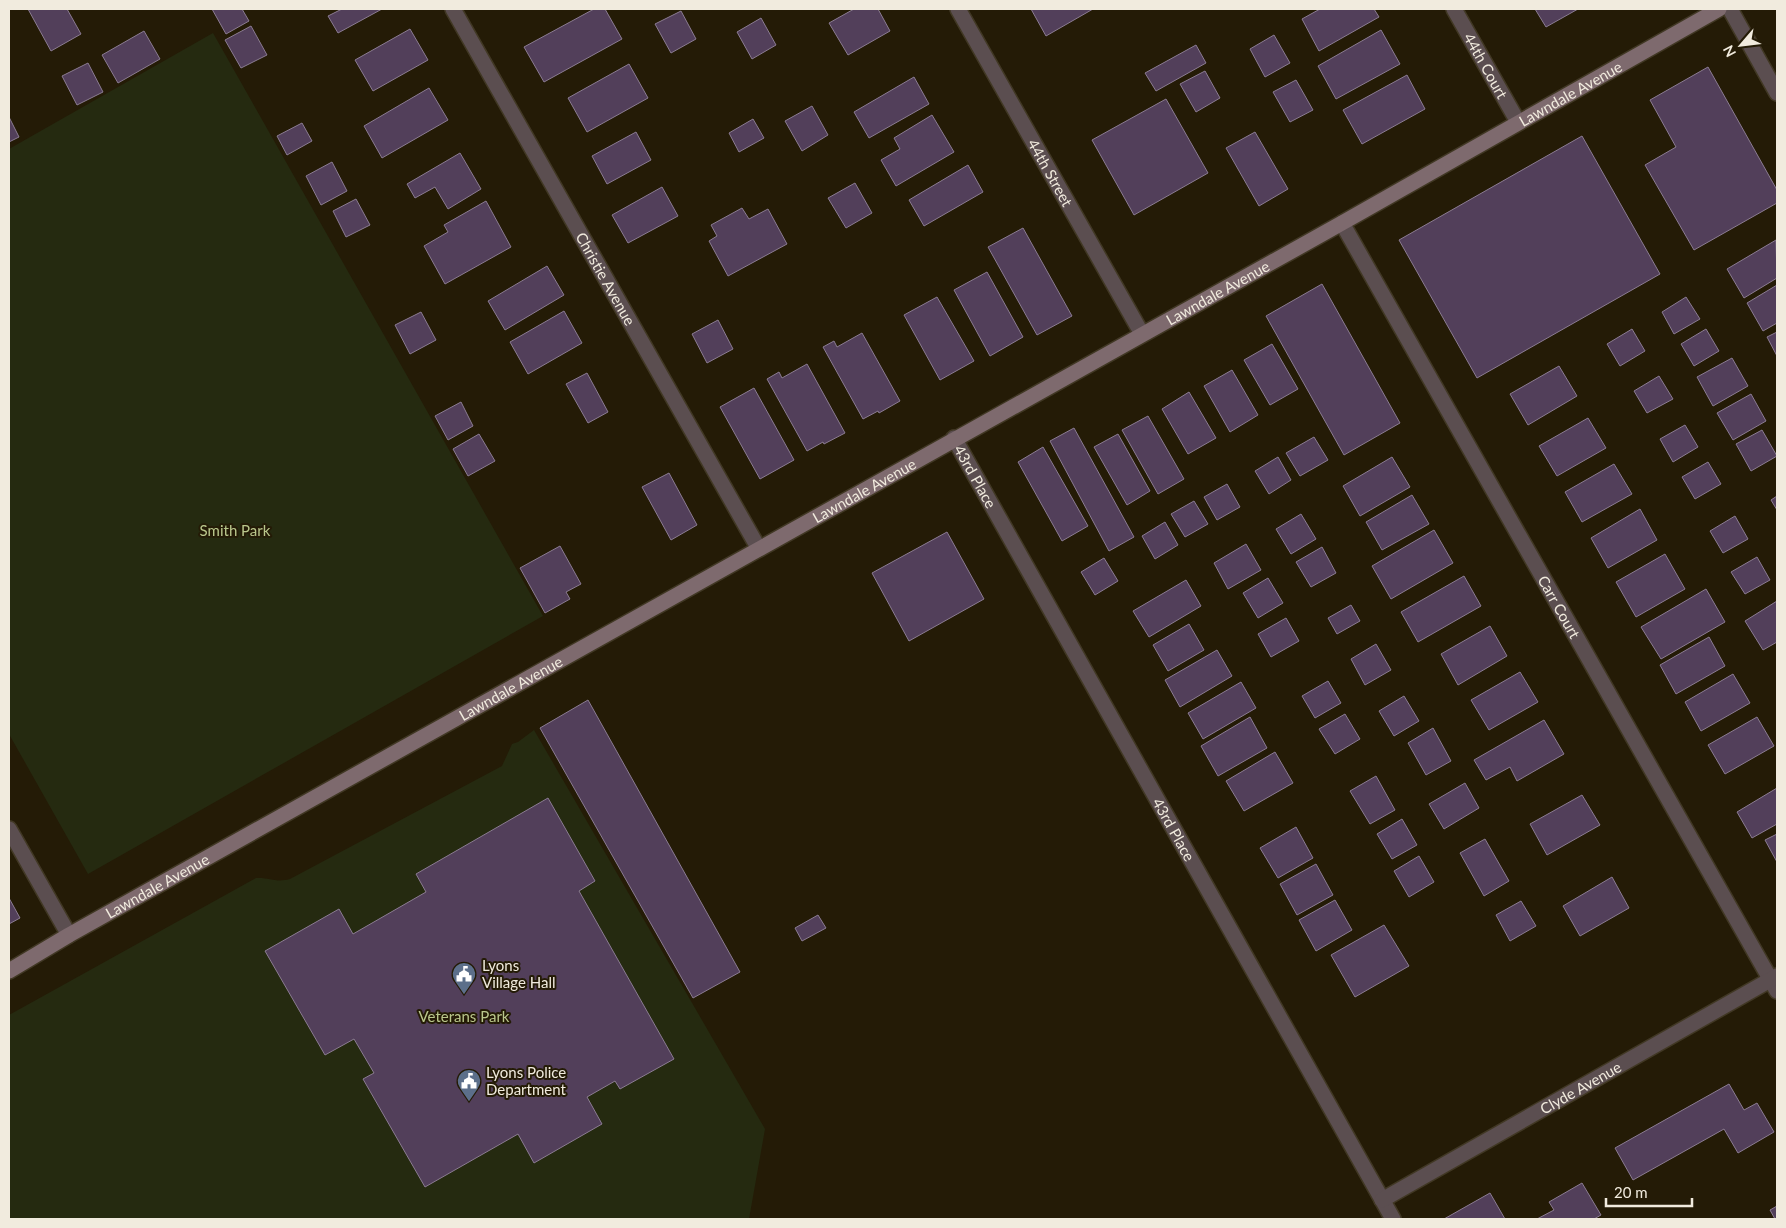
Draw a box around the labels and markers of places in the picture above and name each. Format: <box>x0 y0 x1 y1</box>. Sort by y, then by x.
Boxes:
place label: Lyons Village Hall <box>482 956 556 991</box>
public building icon: Lyons Village Hall <box>451 961 477 995</box>
place label: Lyons Police Department <box>486 1063 566 1098</box>
public building icon: Lyons Police Department <box>456 1068 482 1102</box>

